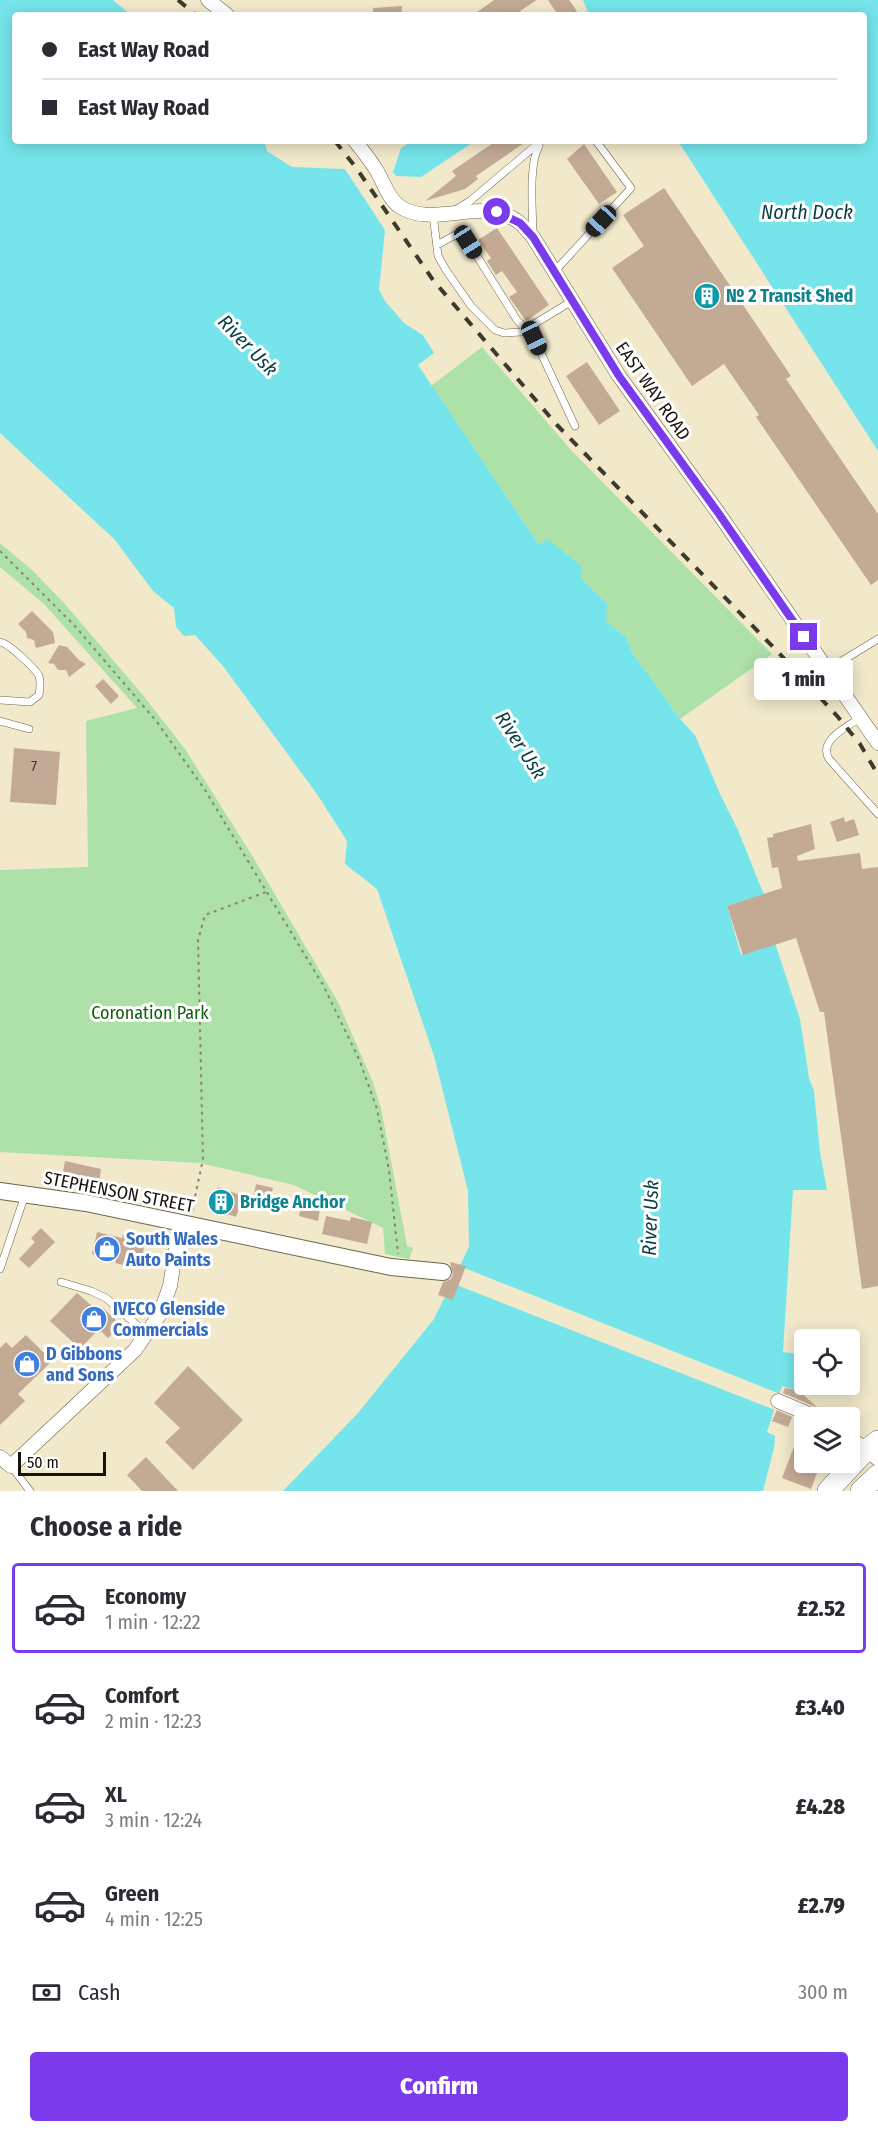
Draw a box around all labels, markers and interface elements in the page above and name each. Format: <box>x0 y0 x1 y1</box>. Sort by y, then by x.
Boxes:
text: East Way Road <box>78 36 209 63</box>
text: East Way Road <box>78 94 209 121</box>
route start <box>483 198 510 225</box>
water label: North Dock <box>761 200 853 224</box>
car <box>582 202 620 240</box>
car <box>451 222 485 262</box>
building icon: № 2 Transit Shed <box>692 281 722 311</box>
place label: № 2 Transit Shed <box>726 285 853 307</box>
water label: River Usk <box>213 309 283 381</box>
car <box>518 318 550 358</box>
street label: EAST WAY ROAD <box>611 338 695 444</box>
route end <box>790 623 817 650</box>
callout: 1 min <box>754 658 854 700</box>
text: 1 min <box>782 667 825 691</box>
water label: River Usk <box>490 707 552 783</box>
house number: 7 <box>31 757 37 775</box>
park label: Coronation Park <box>91 1002 209 1024</box>
street label: STEPHENSON STREET <box>42 1167 196 1217</box>
water label: River Usk <box>637 1180 663 1256</box>
building icon: Bridge Anchor <box>206 1187 236 1217</box>
place label: Bridge Anchor <box>240 1191 346 1213</box>
place label: South Wales Auto Paints <box>125 1228 218 1271</box>
shop icon: South Wales Auto Paints <box>92 1234 122 1264</box>
place label: IVECO Glenside Commercials <box>113 1298 225 1341</box>
shop icon: IVECO Glenside Commercials <box>79 1304 109 1334</box>
map controls <box>794 1329 860 1473</box>
button: locate <box>794 1329 860 1395</box>
place label: D Gibbons and Sons <box>46 1343 122 1386</box>
shop icon: D Gibbons and Sons <box>12 1349 42 1379</box>
button: layers <box>794 1407 860 1473</box>
scale bar <box>18 1449 106 1476</box>
text: 50 m <box>27 1453 59 1472</box>
text: Choose a ride <box>30 1511 182 1543</box>
icon: car <box>33 1581 87 1635</box>
text: Economy <box>105 1583 186 1610</box>
text: £2.52 <box>797 1595 845 1622</box>
text: 1 min · 12:22 <box>105 1610 201 1634</box>
icon: car <box>33 1680 87 1734</box>
text: Comfort <box>105 1682 179 1709</box>
text: £3.40 <box>795 1694 845 1721</box>
text: 2 min · 12:23 <box>105 1709 202 1733</box>
icon: car <box>33 1779 87 1833</box>
text: XL <box>105 1781 127 1808</box>
text: £4.28 <box>796 1793 845 1820</box>
text: 3 min · 12:24 <box>105 1808 202 1832</box>
icon: car <box>33 1878 87 1932</box>
text: Green <box>105 1880 159 1907</box>
text: £2.79 <box>798 1892 845 1919</box>
text: 4 min · 12:25 <box>105 1907 203 1931</box>
icon: cash <box>30 1976 63 2009</box>
text: Cash <box>78 1979 121 2006</box>
text: 300 m <box>798 1980 848 2004</box>
button: Confirm <box>30 2052 848 2121</box>

